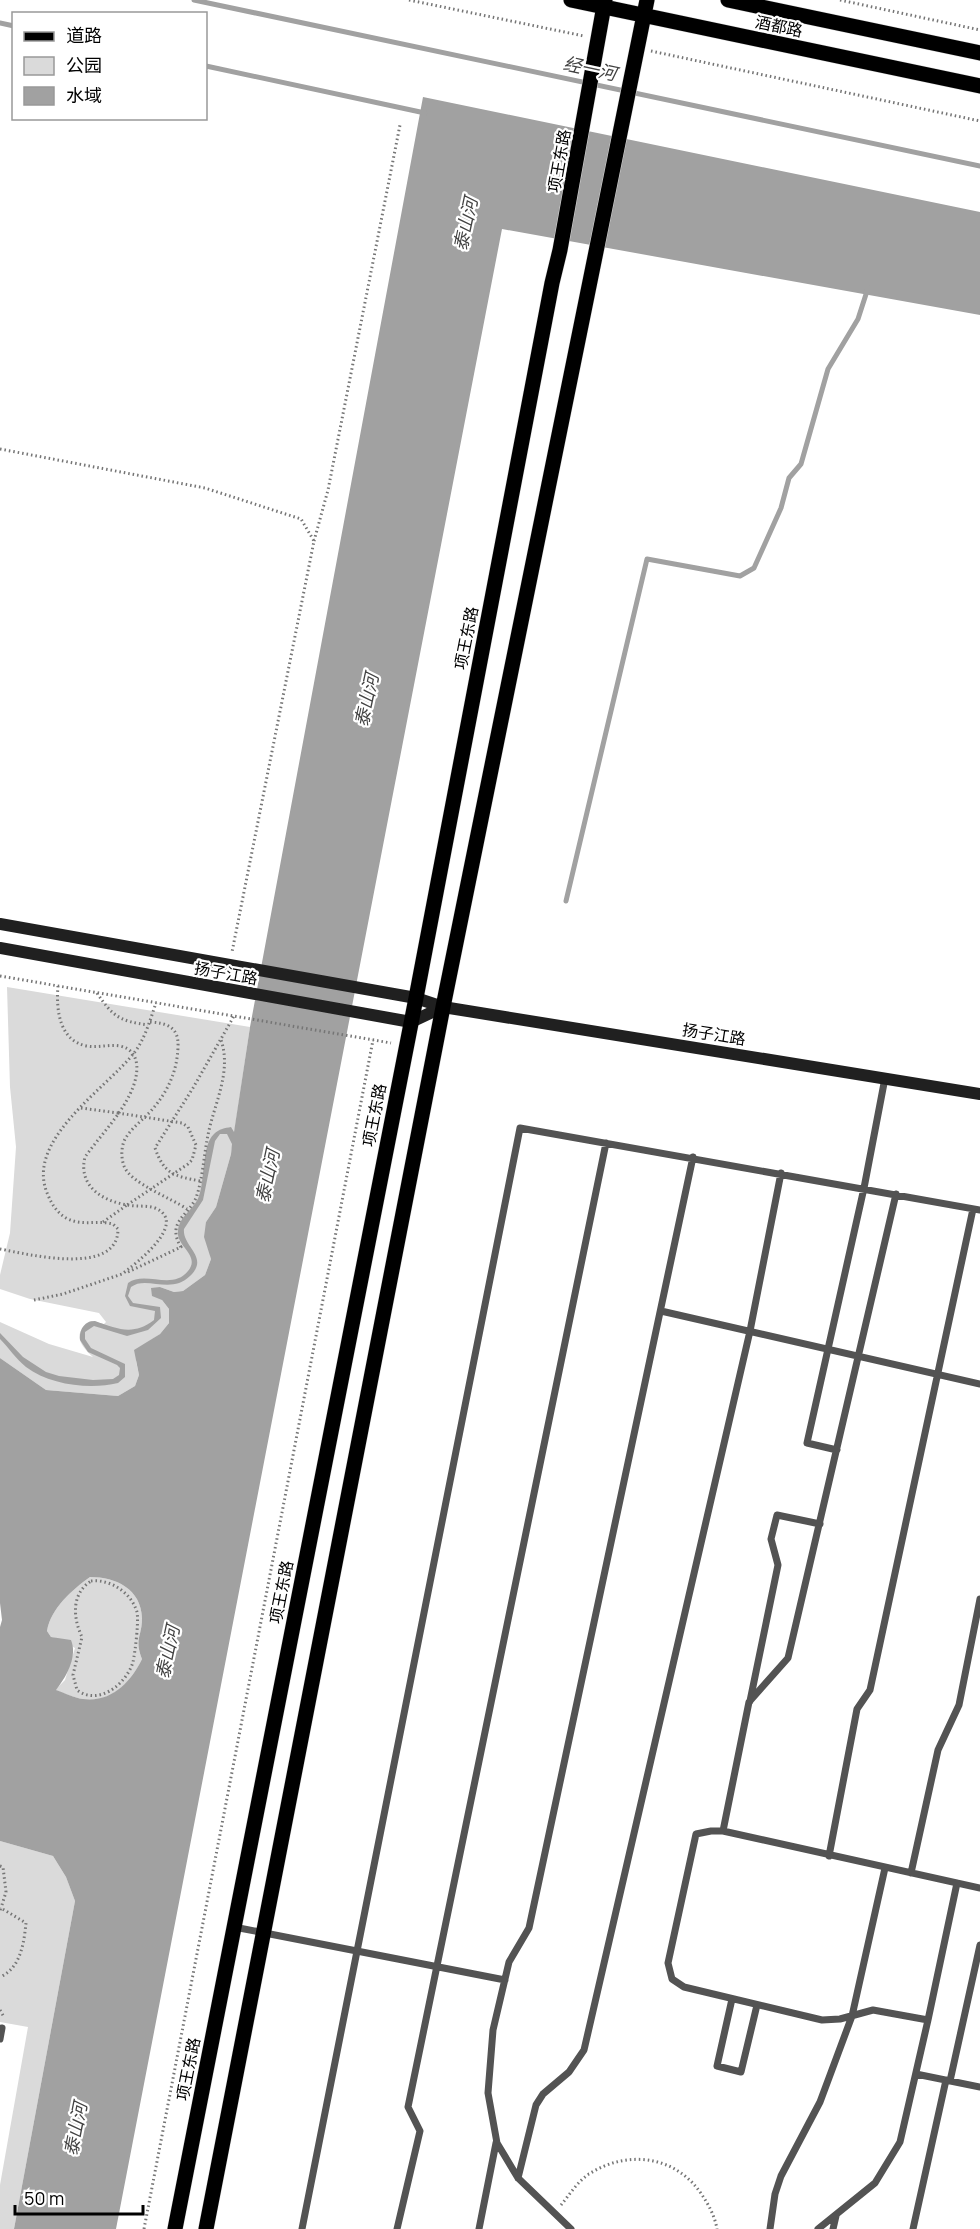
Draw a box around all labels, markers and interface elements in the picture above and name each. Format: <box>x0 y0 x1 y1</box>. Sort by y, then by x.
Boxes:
street label: 酒都路 <box>753 10 805 42</box>
legend <box>12 12 207 120</box>
text: 道路 <box>66 23 102 47</box>
water label: 经一河 <box>561 51 622 86</box>
text: 公园 <box>66 53 102 77</box>
text: 水域 <box>66 83 102 107</box>
street label: 项王东路 <box>543 128 575 194</box>
water label: 泰山河 <box>448 192 483 253</box>
street label: 项王东路 <box>449 604 483 672</box>
water label: 泰山河 <box>349 668 384 729</box>
street label: 扬子江路 <box>193 957 259 989</box>
street label: 扬子江路 <box>681 1018 747 1050</box>
street label: 项王东路 <box>357 1081 391 1149</box>
water label: 泰山河 <box>250 1144 285 1205</box>
street label: 项王东路 <box>264 1558 298 1626</box>
water label: 泰山河 <box>150 1620 185 1681</box>
street label: 项王东路 <box>171 2035 205 2103</box>
water label: 泰山河 <box>58 2097 93 2158</box>
scale bar <box>15 2178 142 2216</box>
text: 50 m <box>24 2186 64 2210</box>

